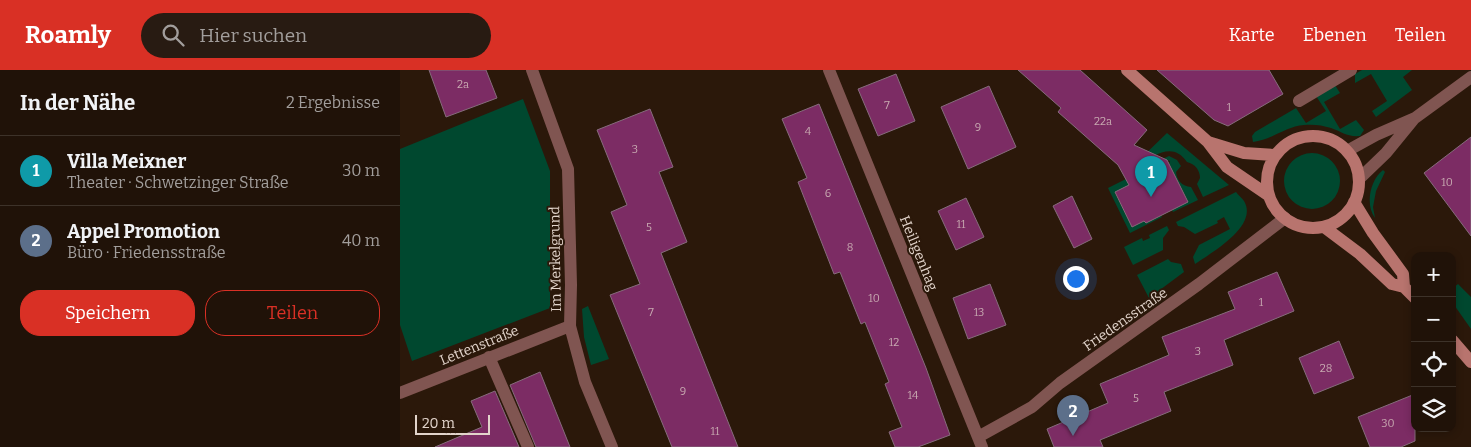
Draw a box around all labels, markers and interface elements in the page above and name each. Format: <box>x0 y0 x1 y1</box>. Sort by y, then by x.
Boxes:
search box <box>141 13 491 58</box>
text: Roamly <box>25 21 111 49</box>
icon: search <box>159 21 187 49</box>
text: Hier suchen <box>199 24 307 47</box>
text: Karte <box>1229 24 1275 46</box>
text: Ebenen <box>1303 24 1367 46</box>
text: Teilen <box>1395 24 1446 46</box>
house number: 2a <box>457 78 469 91</box>
text: In der Nähe <box>20 90 135 116</box>
text: 2 Ergebnisse <box>286 93 380 112</box>
house number: 7 <box>884 99 890 112</box>
house number: 1 <box>1227 101 1232 114</box>
house number: 22a <box>1094 115 1112 128</box>
house number: 9 <box>975 121 981 134</box>
house number: 4 <box>805 125 812 138</box>
house number: 3 <box>632 143 638 156</box>
text: Villa Meixner <box>67 150 186 173</box>
pin: 1 <box>1135 156 1167 197</box>
text: 1 <box>33 161 39 180</box>
text: 30 m <box>342 161 380 180</box>
text: Theater · Schwetzinger Straße <box>67 173 289 192</box>
house number: 10 <box>1441 176 1453 189</box>
house number: 6 <box>825 187 831 200</box>
street label: Im Merkelgrund <box>546 206 565 312</box>
street label: Heiligenhag <box>896 213 941 293</box>
house number: 11 <box>957 218 966 231</box>
text: Appel Promotion <box>67 220 220 243</box>
house number: 5 <box>646 221 652 234</box>
text: 2 <box>31 231 41 250</box>
text: 40 m <box>342 231 380 250</box>
house number: 8 <box>847 241 853 254</box>
text: Büro · Friedensstraße <box>67 243 226 262</box>
map controls <box>1411 252 1456 432</box>
button: + <box>1411 252 1456 297</box>
your location <box>1063 266 1089 292</box>
street label: Friedensstraße <box>1080 284 1171 355</box>
button: Speichern <box>20 290 195 336</box>
button: Teilen <box>205 290 380 336</box>
house number: 10 <box>868 292 880 305</box>
house number: 1 <box>1259 296 1264 309</box>
button: − <box>1411 297 1456 342</box>
house number: 7 <box>648 306 654 319</box>
house number: 13 <box>974 306 984 319</box>
street label: Lettenstraße <box>437 322 521 369</box>
house number: 12 <box>889 336 899 349</box>
button: locate <box>1411 342 1456 387</box>
house number: 3 <box>1195 345 1201 358</box>
house number: 28 <box>1320 362 1332 375</box>
house number: 9 <box>680 385 686 398</box>
button: layers <box>1411 387 1456 432</box>
house number: 14 <box>908 389 919 402</box>
house number: 5 <box>1133 392 1139 405</box>
pin: 2 <box>1057 395 1089 436</box>
scale bar <box>415 412 490 435</box>
text: 20 m <box>422 415 455 432</box>
house number: 30 <box>1381 417 1395 430</box>
house number: 11 <box>711 425 720 438</box>

